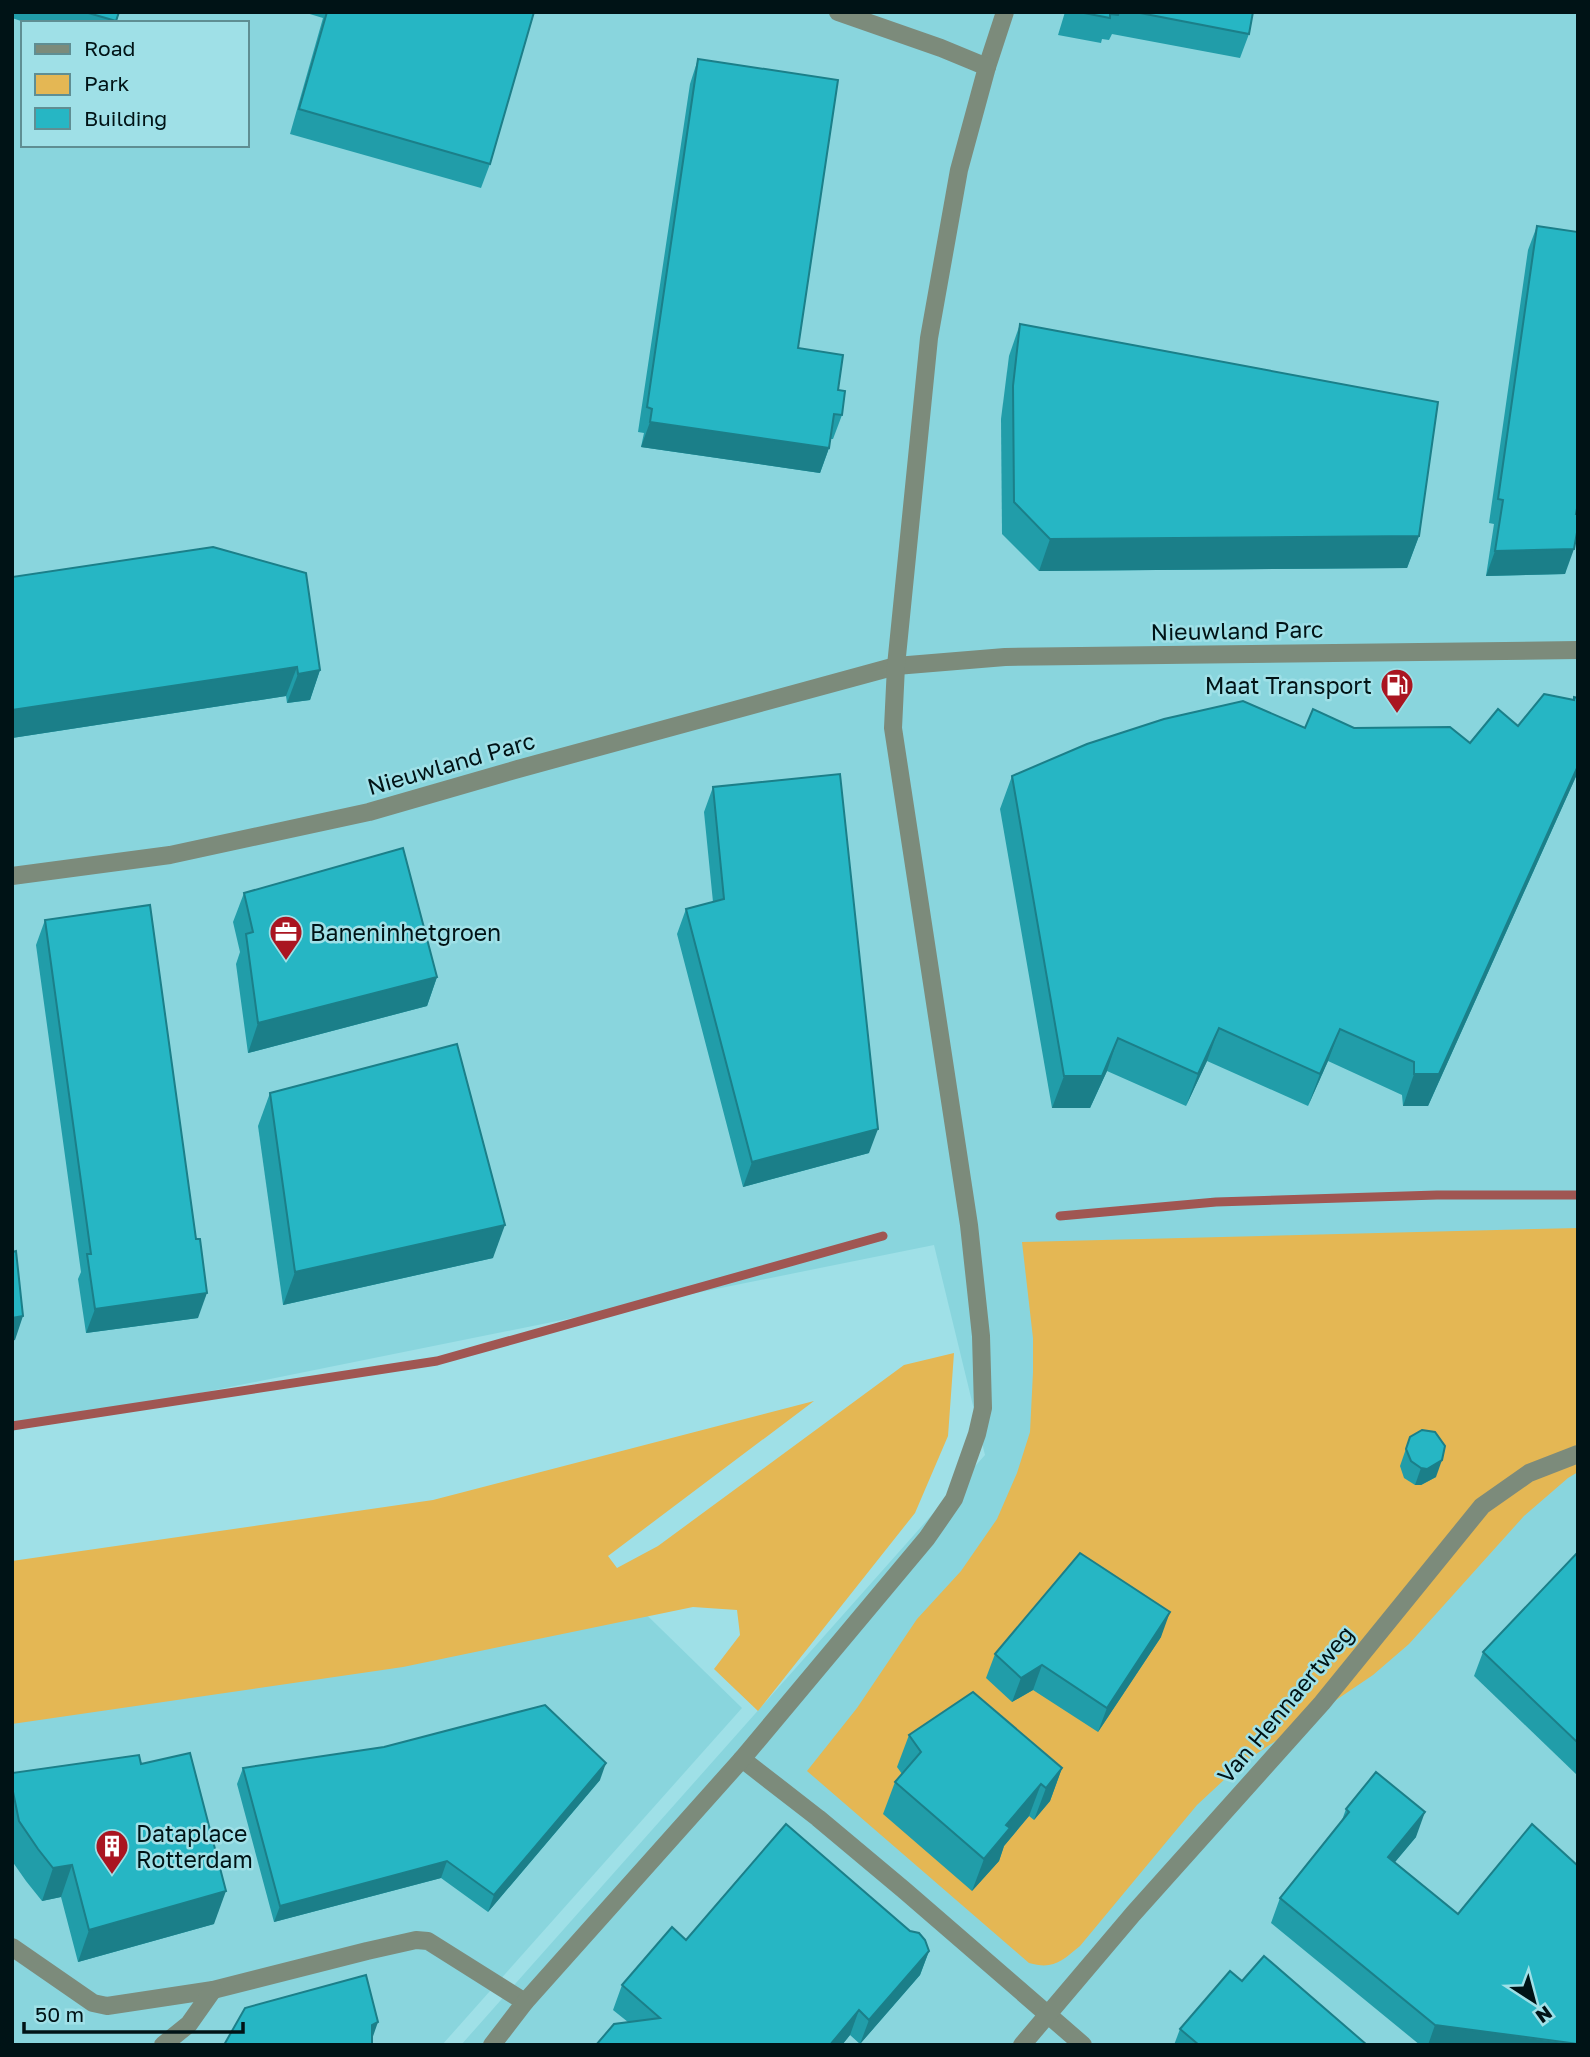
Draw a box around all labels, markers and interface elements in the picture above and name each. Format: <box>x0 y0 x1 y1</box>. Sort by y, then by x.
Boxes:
legend <box>21 21 248 147</box>
text: Road <box>84 35 135 61</box>
text: Park <box>84 70 130 96</box>
text: Building <box>84 105 167 131</box>
street label: Nieuwland Parc <box>1150 614 1324 646</box>
fuel station icon: Maat Transport <box>1378 666 1416 715</box>
place label: Maat Transport <box>1205 671 1372 699</box>
street label: Nieuwland Parc <box>364 726 538 800</box>
office icon: Baneninhetgroen <box>267 913 305 962</box>
place label: Baneninhetgroen <box>310 918 501 946</box>
street label: Van Hennaertweg <box>1211 1619 1359 1789</box>
place label: Dataplace Rotterdam <box>136 1819 253 1873</box>
building icon: Dataplace Rotterdam <box>93 1827 131 1876</box>
north arrow <box>1499 1966 1569 2036</box>
scale bar <box>24 1990 243 2034</box>
text: 50 m <box>35 2001 84 2027</box>
text: N <box>1532 2002 1557 2029</box>

